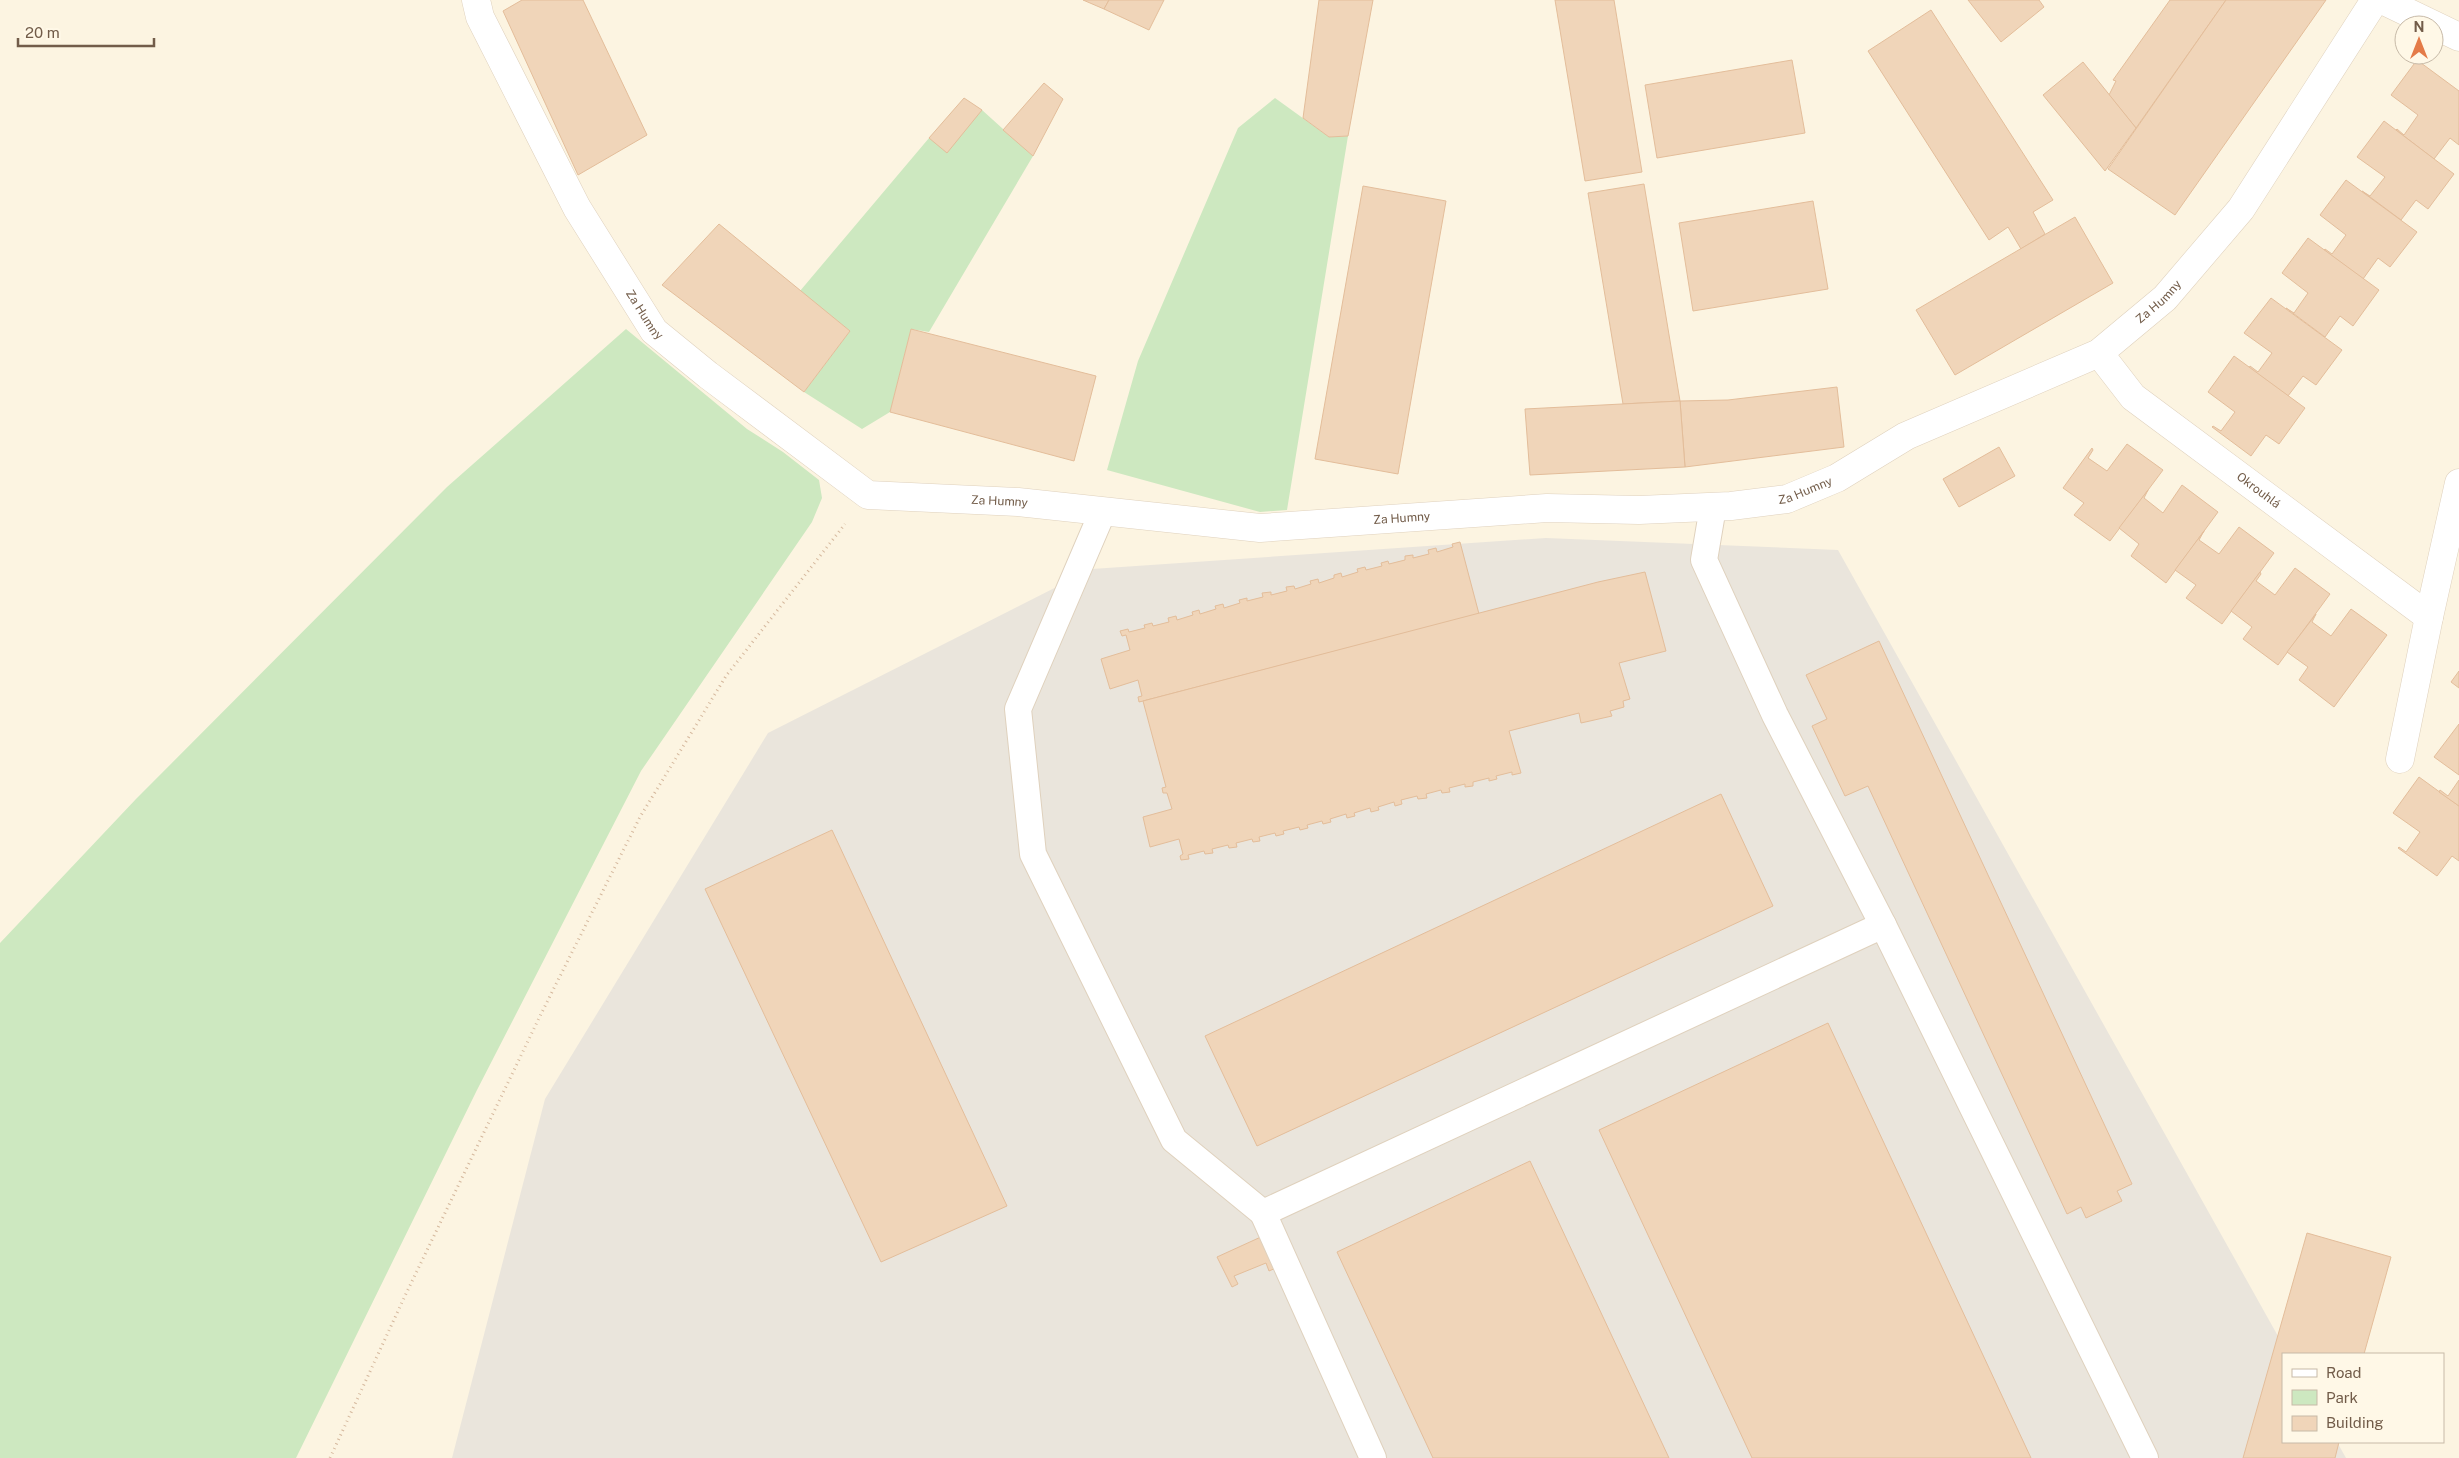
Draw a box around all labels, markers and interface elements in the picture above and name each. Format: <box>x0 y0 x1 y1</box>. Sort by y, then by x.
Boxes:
scale bar <box>18 15 154 47</box>
north arrow <box>2394 15 2444 65</box>
text: N <box>2414 19 2424 35</box>
text: 20 m <box>25 24 60 41</box>
street label: Za Humny <box>2133 277 2185 326</box>
street label: Za Humny <box>623 287 666 343</box>
street label: Okrouhlá <box>2234 469 2283 511</box>
street label: Za Humny <box>1777 474 1835 507</box>
street label: Za Humny <box>971 493 1029 510</box>
street label: Za Humny <box>1373 509 1431 527</box>
legend <box>2282 1353 2444 1443</box>
text: Road <box>2326 1364 2362 1381</box>
text: Park <box>2326 1389 2358 1406</box>
text: Building <box>2326 1414 2384 1431</box>

